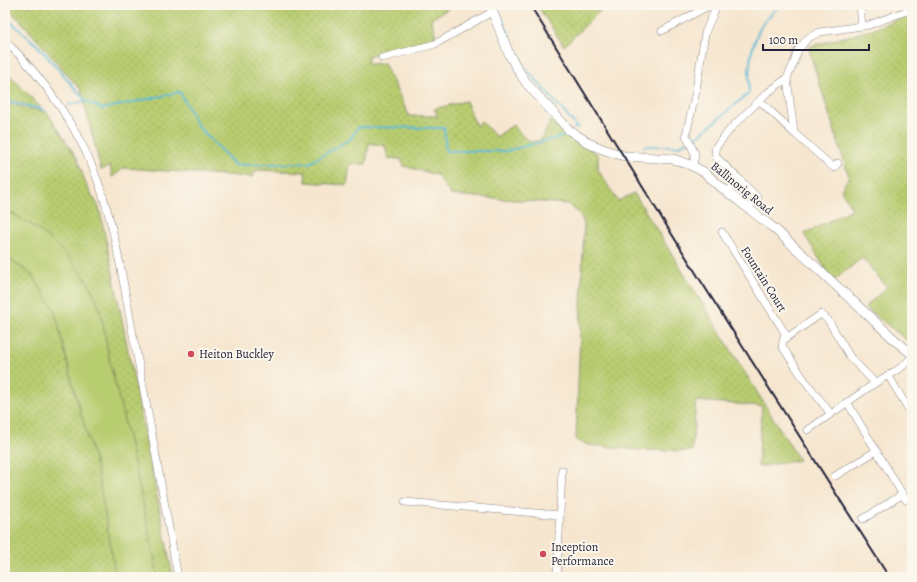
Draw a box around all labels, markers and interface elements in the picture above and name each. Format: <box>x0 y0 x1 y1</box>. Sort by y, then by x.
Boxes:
scale bar <box>763 26 869 52</box>
text: 100 m <box>769 32 798 48</box>
street label: Ballinorig Road <box>707 158 777 218</box>
street label: Fountain Court <box>737 243 791 315</box>
place label: Heiton Buckley <box>199 346 274 362</box>
marker: Heiton Buckley <box>186 349 196 359</box>
place label: Inception Performance <box>551 539 614 569</box>
marker: Inception Performance <box>538 549 548 559</box>

